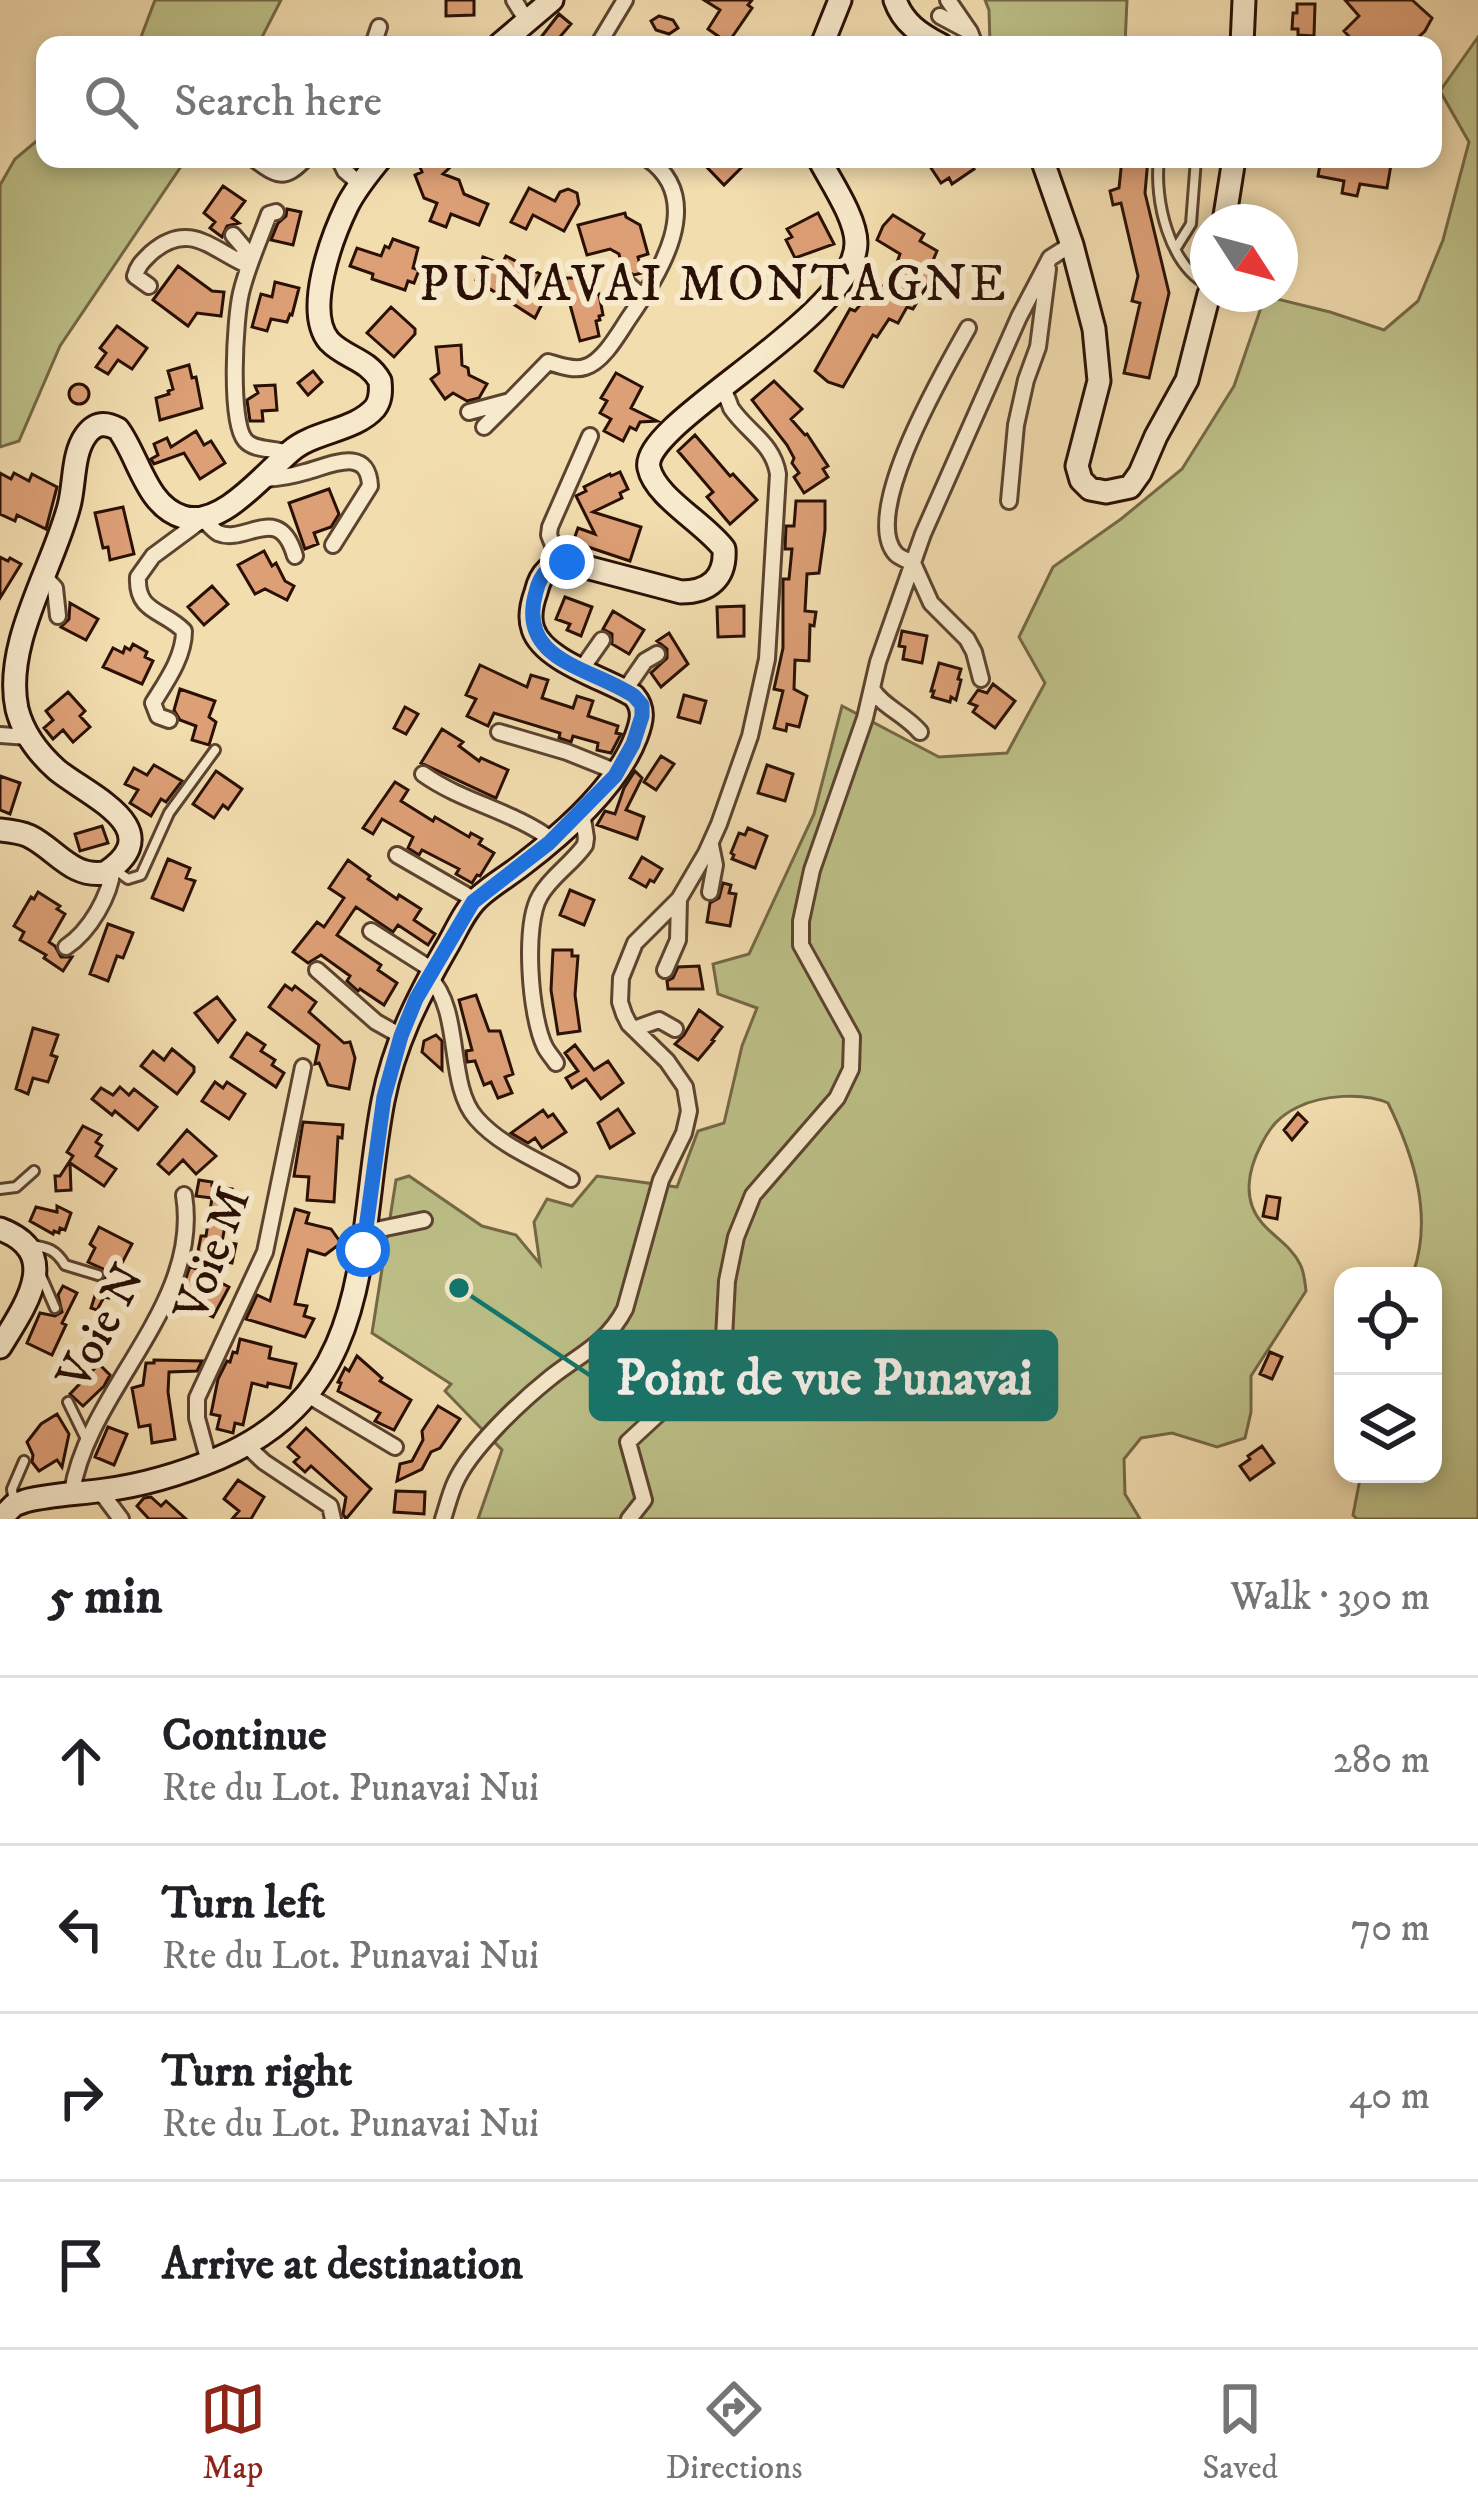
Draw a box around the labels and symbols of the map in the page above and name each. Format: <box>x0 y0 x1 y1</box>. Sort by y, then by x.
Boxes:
north arrow <box>1190 204 1298 312</box>
district label: PUNAVAI MONTAGNE <box>419 253 1009 317</box>
route end <box>540 535 594 589</box>
street label: Voie M <box>161 1179 265 1330</box>
route start <box>336 1223 390 1277</box>
street label: Voie N <box>44 1254 160 1401</box>
callout: Point de vue Punavai <box>591 1332 1056 1419</box>
text: Point de vue Punavai <box>616 1347 1032 1411</box>

